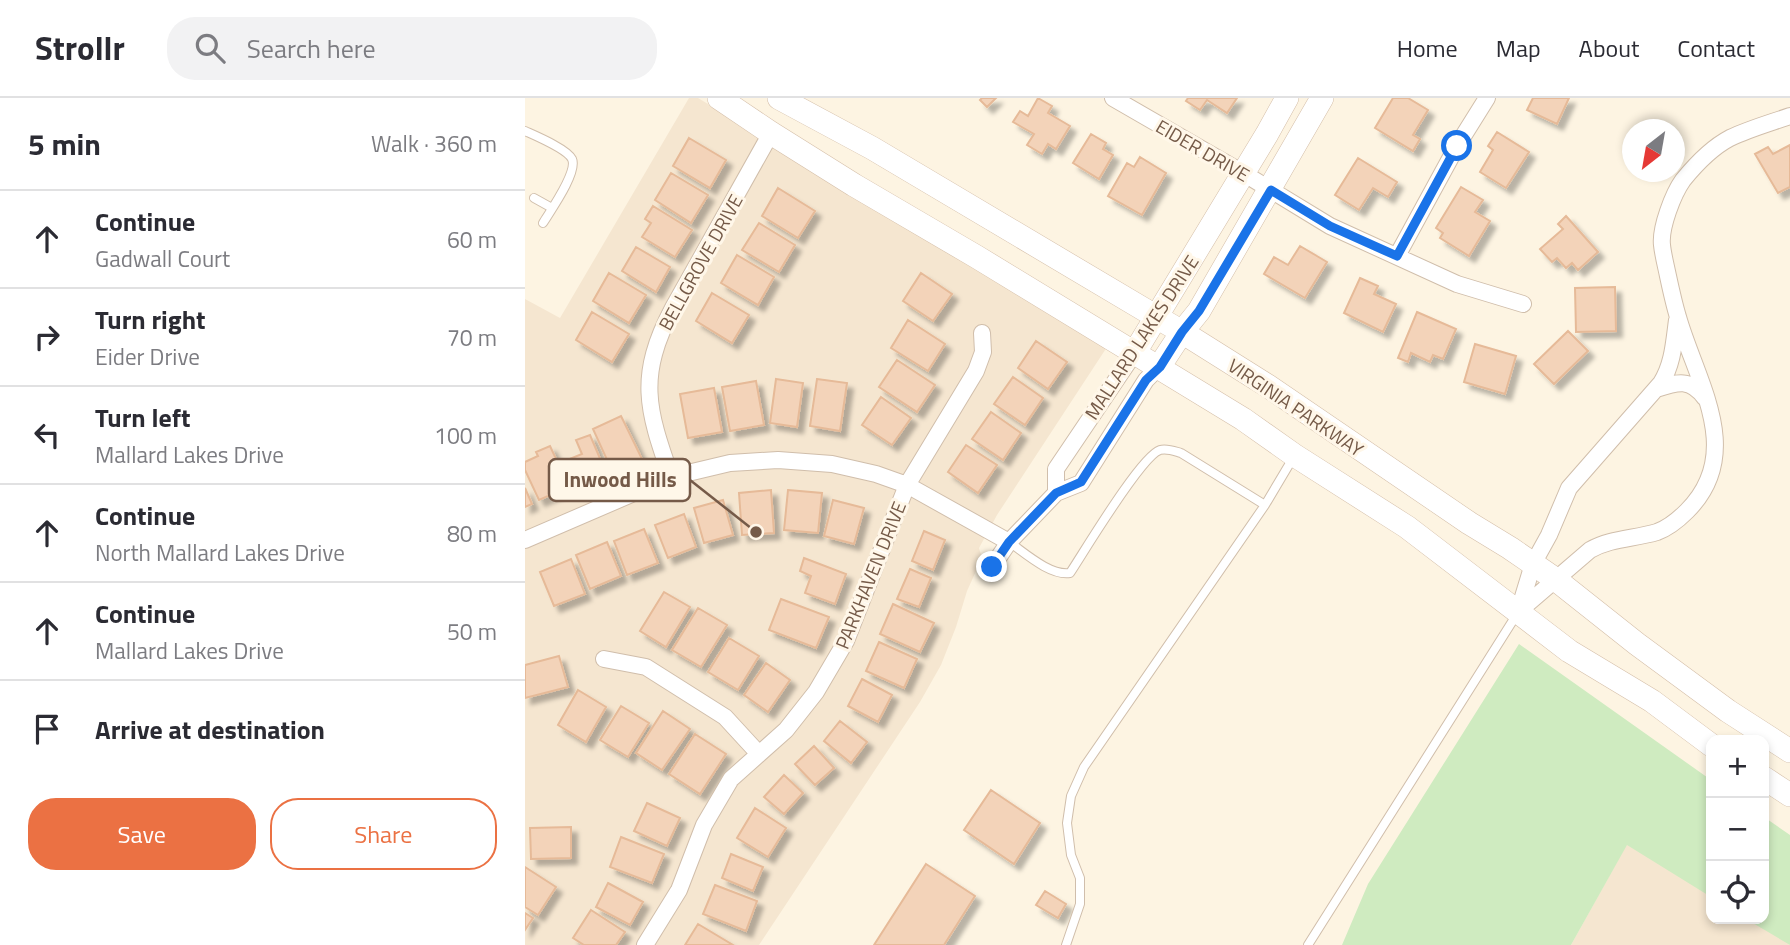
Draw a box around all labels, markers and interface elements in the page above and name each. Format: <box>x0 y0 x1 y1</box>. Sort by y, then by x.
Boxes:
search box <box>167 17 657 80</box>
text: Strollr <box>35 23 125 73</box>
icon: search <box>191 29 229 67</box>
text: Search here <box>247 29 376 68</box>
text: Home <box>1397 30 1458 66</box>
text: Map <box>1496 30 1541 66</box>
text: About <box>1579 30 1639 66</box>
text: Contact <box>1677 30 1755 66</box>
street label: EIDER DRIVE <box>1151 111 1255 189</box>
north arrow <box>1622 119 1685 182</box>
text: 5 min <box>28 121 101 167</box>
text: Walk · 360 m <box>371 126 497 161</box>
route start <box>1441 130 1472 161</box>
street label: BELLGROVE DRIVE <box>651 189 749 335</box>
text: Continue <box>95 202 195 241</box>
icon: ahead <box>28 220 66 258</box>
text: 60 m <box>447 222 497 257</box>
text: Gadwall Court <box>95 241 230 276</box>
street label: MALLARD LAKES DRIVE <box>1077 249 1205 425</box>
text: Turn right <box>95 300 206 339</box>
icon: right <box>28 318 66 356</box>
text: 70 m <box>447 320 497 355</box>
text: Eider Drive <box>95 339 200 374</box>
street label: VIRGINIA PARKWAY <box>1222 351 1370 464</box>
text: Turn left <box>95 398 190 437</box>
icon: left <box>28 416 66 454</box>
text: 100 m <box>434 418 497 453</box>
text: Mallard Lakes Drive <box>95 437 284 472</box>
callout: Inwood Hills <box>549 459 690 501</box>
text: Inwood Hills <box>563 463 677 495</box>
text: Continue <box>95 496 195 535</box>
street label: PARKHAVEN DRIVE <box>827 497 913 653</box>
icon: ahead <box>28 514 66 552</box>
text: 80 m <box>447 516 497 551</box>
text: North Mallard Lakes Drive <box>95 535 345 570</box>
route end <box>976 551 1007 582</box>
text: Continue <box>95 594 195 633</box>
icon: ahead <box>28 612 66 650</box>
text: 50 m <box>447 614 497 649</box>
text: Mallard Lakes Drive <box>95 633 284 668</box>
icon: arrive <box>28 710 66 748</box>
text: Arrive at destination <box>95 710 325 749</box>
map controls <box>1706 735 1769 924</box>
button: + <box>1706 735 1769 798</box>
button: Save <box>28 798 256 870</box>
button: Share <box>270 798 497 870</box>
button: − <box>1706 798 1769 861</box>
button: locate <box>1706 861 1769 924</box>

